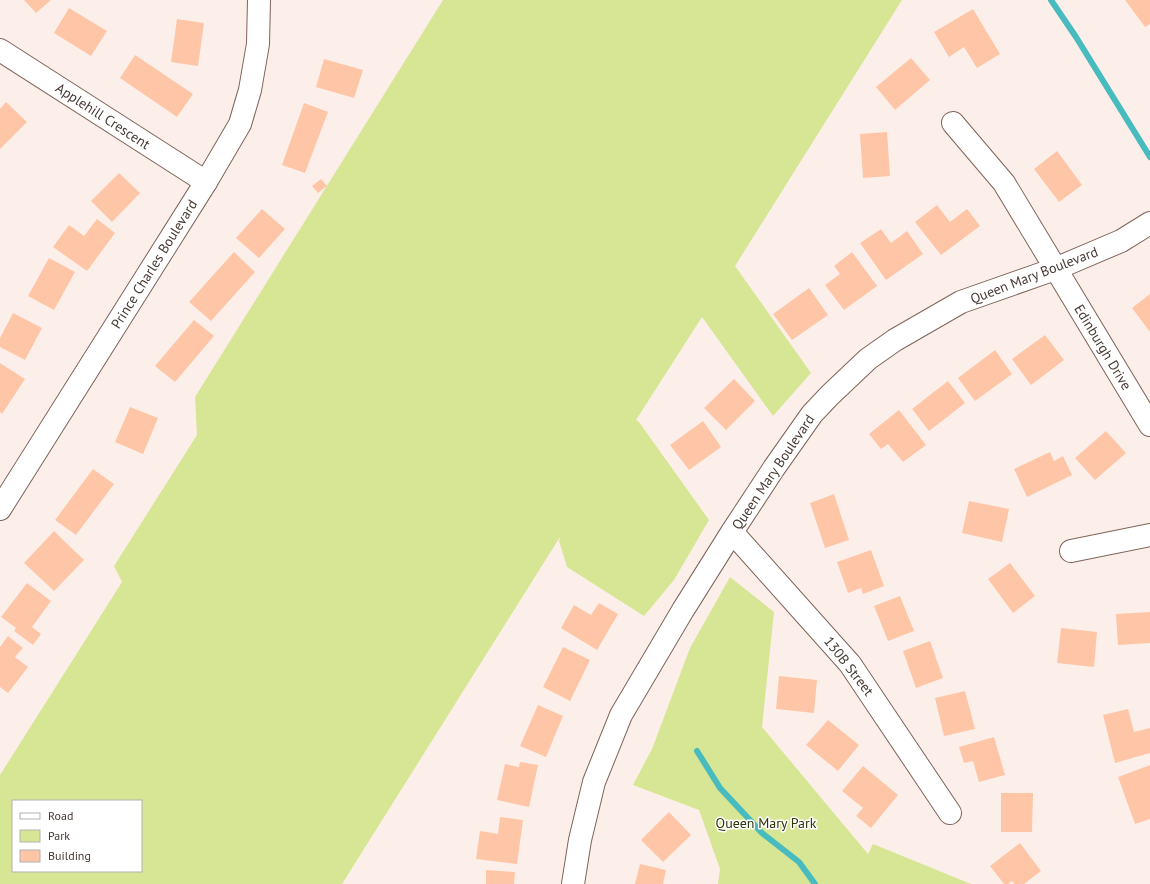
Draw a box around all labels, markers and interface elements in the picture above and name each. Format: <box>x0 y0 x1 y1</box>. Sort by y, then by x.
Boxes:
street label: Applehill Crescent <box>52 79 154 153</box>
street label: Prince Charles Boulevard <box>107 196 201 332</box>
street label: Queen Mary Boulevard <box>968 242 1100 308</box>
street label: Edinburgh Drive <box>1070 301 1136 393</box>
street label: Queen Mary Boulevard <box>728 411 818 533</box>
street label: 130B Street <box>820 633 878 700</box>
legend <box>12 800 142 872</box>
text: Road <box>48 808 73 823</box>
park label: Queen Mary Park <box>716 814 817 832</box>
text: Park <box>48 828 70 843</box>
text: Building <box>48 848 91 863</box>

